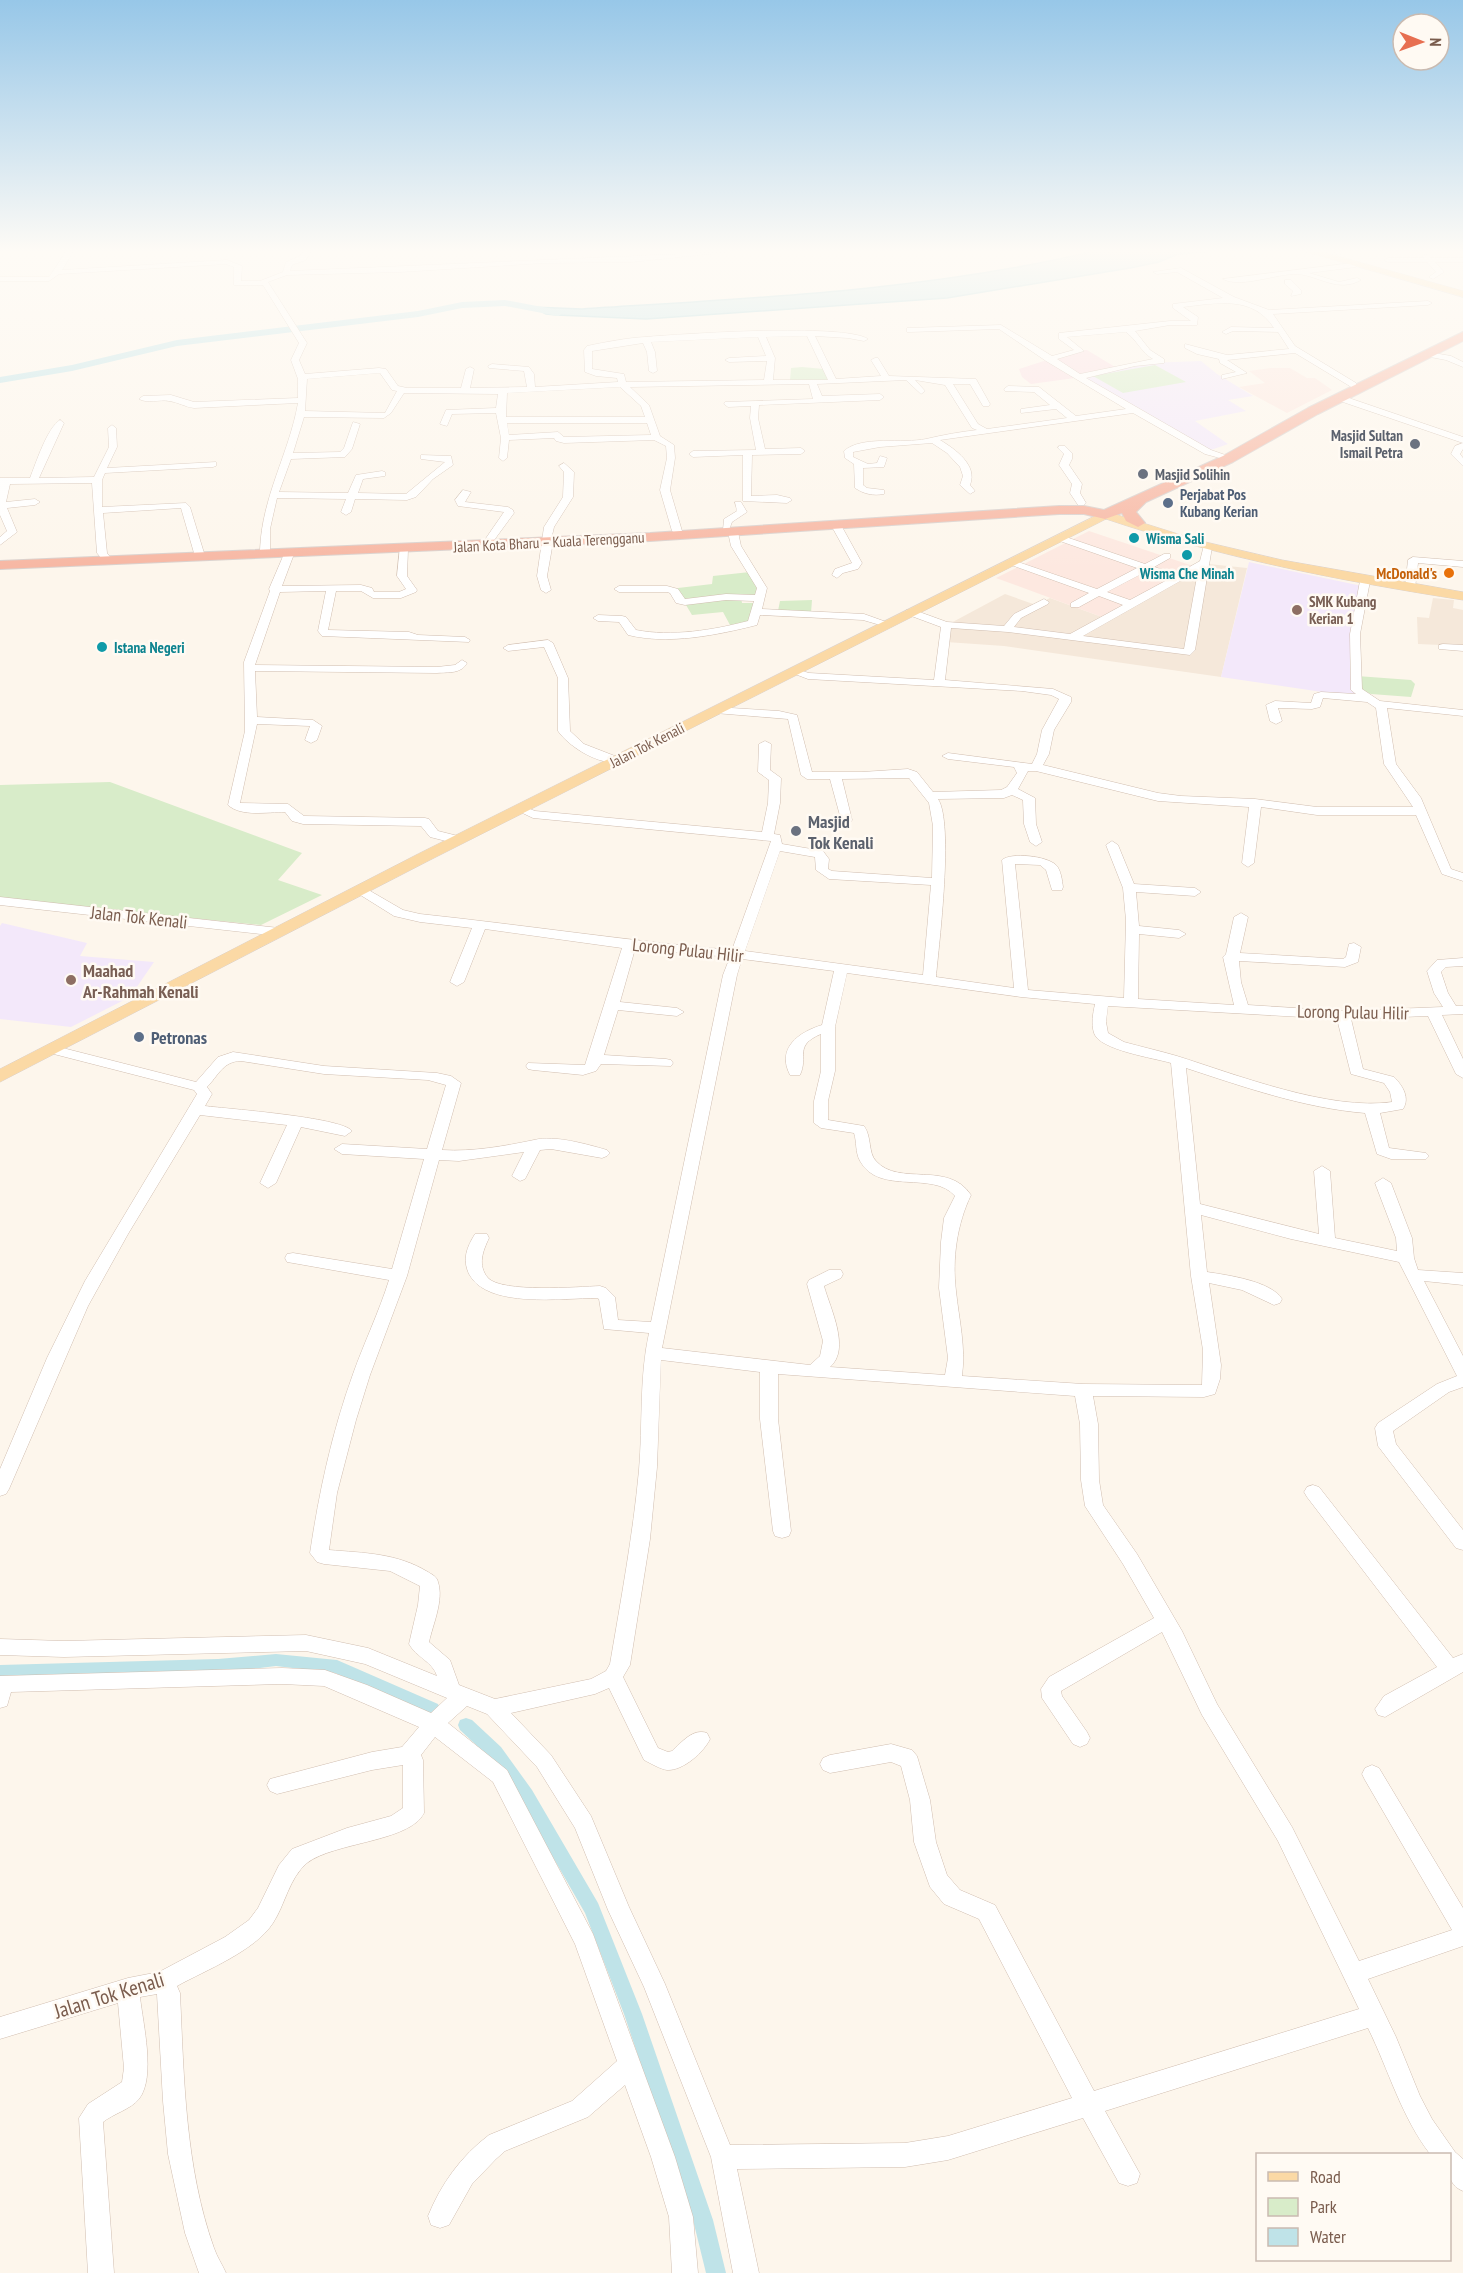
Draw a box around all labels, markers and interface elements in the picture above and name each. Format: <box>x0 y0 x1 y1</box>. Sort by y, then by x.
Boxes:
north arrow <box>1391 12 1451 72</box>
text: N <box>1426 38 1446 47</box>
place label: Masjid Sultan Ismail Petra <box>1331 426 1403 462</box>
marker: Masjid Sultan Ismail Petra <box>1408 437 1422 451</box>
place label: Masjid Solihin <box>1155 465 1230 484</box>
marker: Masjid Solihin <box>1136 467 1150 481</box>
place label: Perjabat Pos Kubang Kerian <box>1180 485 1258 521</box>
marker: Perjabat Pos Kubang Kerian <box>1161 496 1175 510</box>
street label: Jalan Kota Bharu – Kuala Terengganu <box>452 528 645 557</box>
place label: Wisma Sali <box>1145 529 1204 548</box>
marker: Wisma Sali <box>1127 531 1141 545</box>
marker: Wisma Che Minah <box>1180 548 1194 562</box>
place label: Wisma Che Minah <box>1139 564 1235 583</box>
place label: McDonald's <box>1376 564 1437 583</box>
marker: McDonald's <box>1442 566 1456 580</box>
place label: SMK Kubang Kerian 1 <box>1309 592 1377 628</box>
marker: SMK Kubang Kerian 1 <box>1290 603 1304 617</box>
place label: Istana Negeri <box>114 638 185 657</box>
marker: Istana Negeri <box>95 640 109 654</box>
street label: Jalan Tok Kenali <box>606 718 687 772</box>
place label: Masjid Tok Kenali <box>808 810 874 854</box>
marker: Masjid Tok Kenali <box>789 824 803 838</box>
street label: Jalan Tok Kenali <box>88 900 189 934</box>
street label: Lorong Pulau Hilir <box>631 933 745 967</box>
place label: Maahad Ar-Rahmah Kenali <box>82 959 199 1003</box>
marker: Maahad Ar-Rahmah Kenali <box>64 973 78 987</box>
street label: Lorong Pulau Hilir <box>1297 1000 1409 1024</box>
place label: Petronas <box>151 1026 207 1049</box>
marker: Petronas <box>132 1030 146 1044</box>
street label: Jalan Tok Kenali <box>50 1965 167 2025</box>
legend <box>1256 2153 1451 2261</box>
text: Road <box>1310 2165 1341 2188</box>
text: Park <box>1310 2195 1337 2218</box>
text: Water <box>1310 2225 1346 2248</box>

